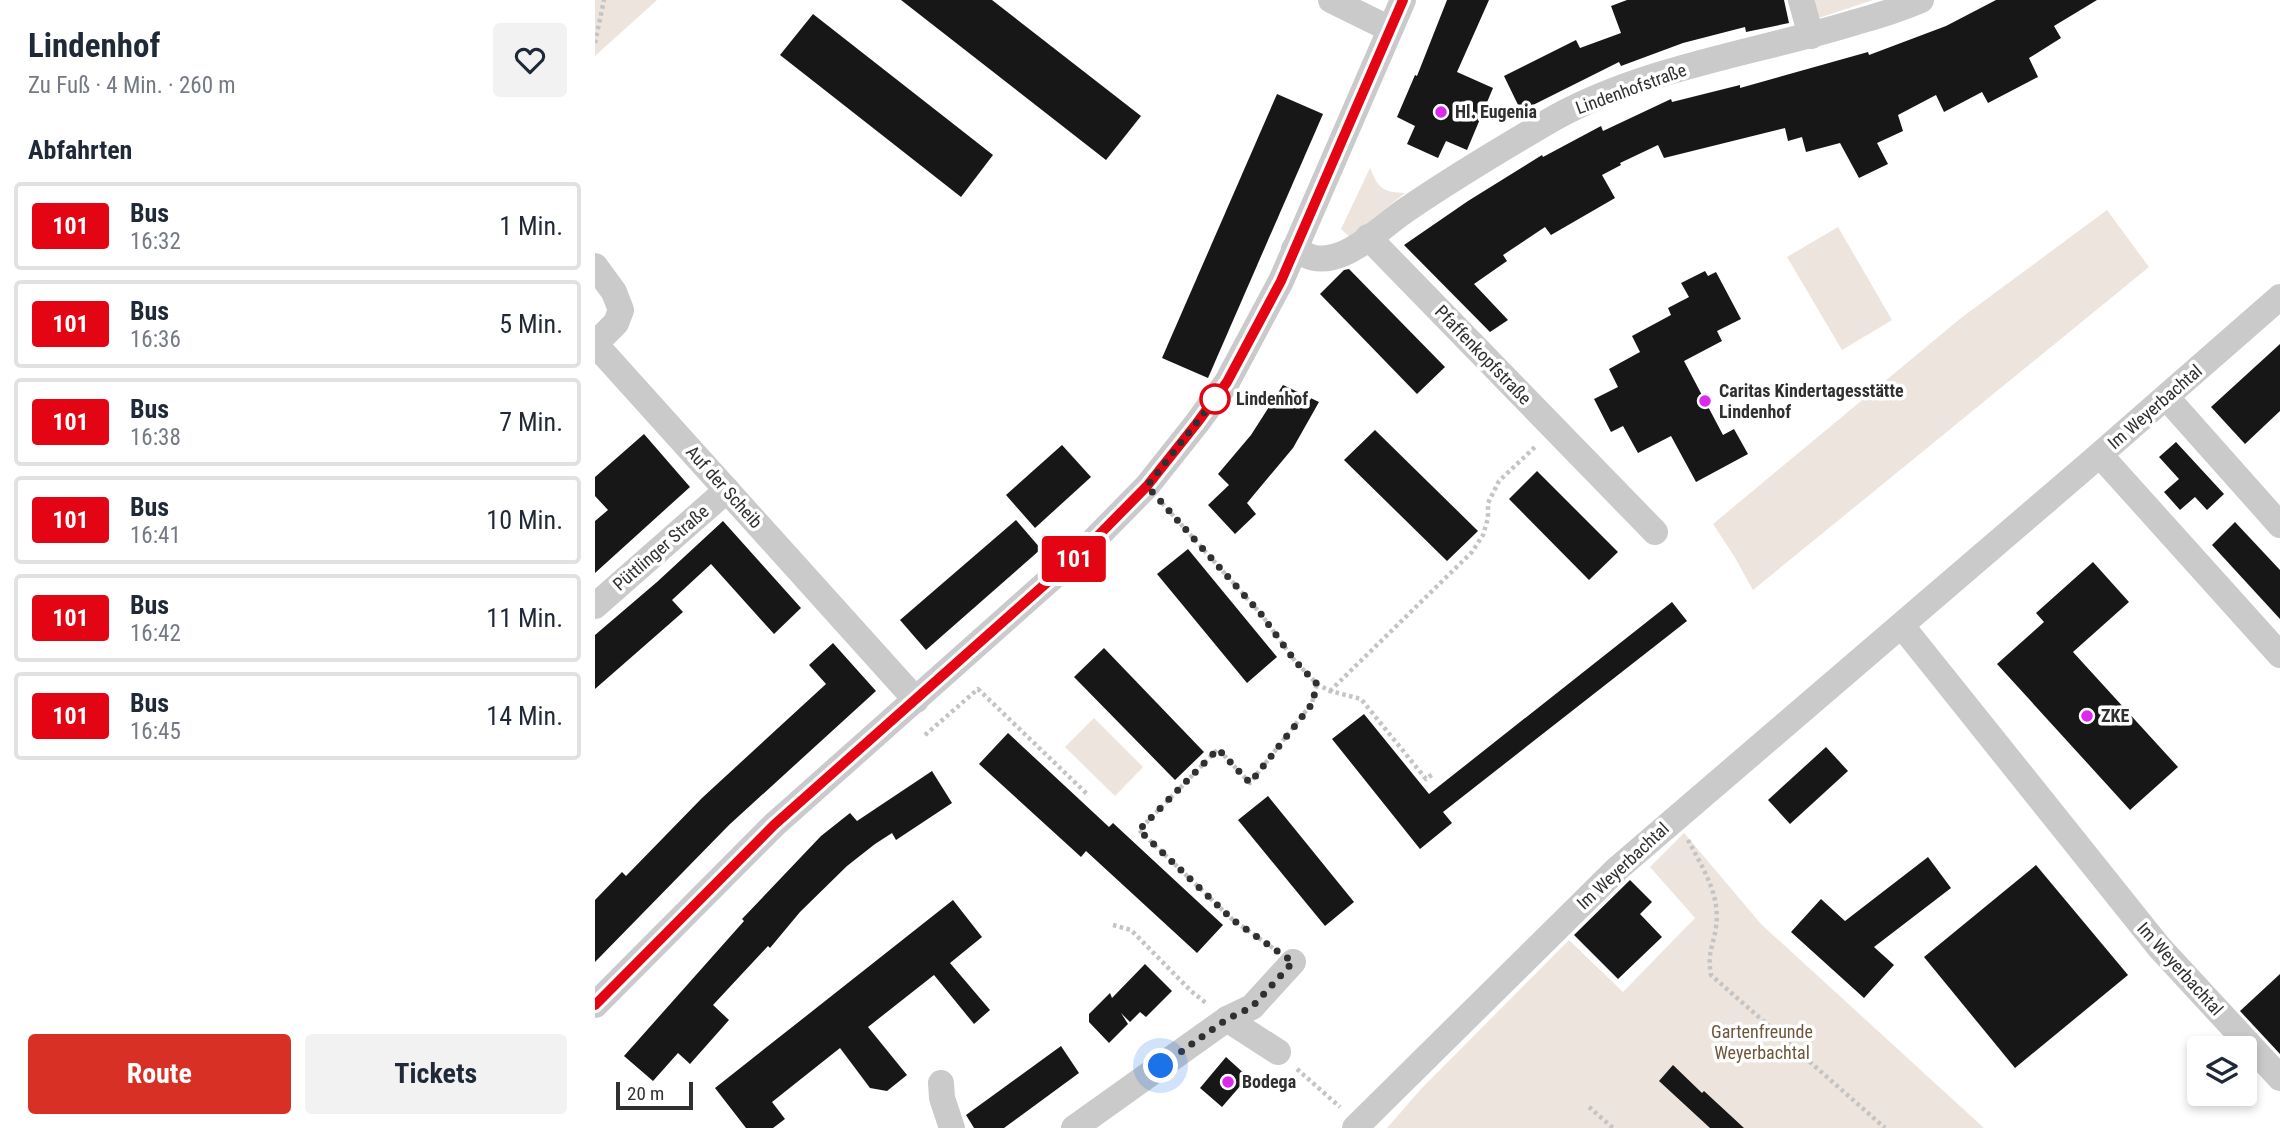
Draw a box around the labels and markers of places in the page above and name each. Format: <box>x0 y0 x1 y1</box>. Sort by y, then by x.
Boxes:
place label: Hl. Eugenia <box>1455 101 1537 122</box>
marker: Hl. Eugenia <box>1433 104 1449 120</box>
place label: Caritas Kindertagesstätte Lindenhof <box>1719 380 1904 422</box>
marker: Lindenhof <box>1200 384 1230 414</box>
place label: Lindenhof <box>1236 388 1308 409</box>
marker: Caritas Kindertagesstätte Lindenhof <box>1697 393 1713 409</box>
place label: ZKE <box>2101 705 2130 726</box>
marker: ZKE <box>2079 708 2095 724</box>
place label: Bodega <box>1242 1071 1296 1092</box>
marker: Bodega <box>1220 1074 1236 1090</box>

